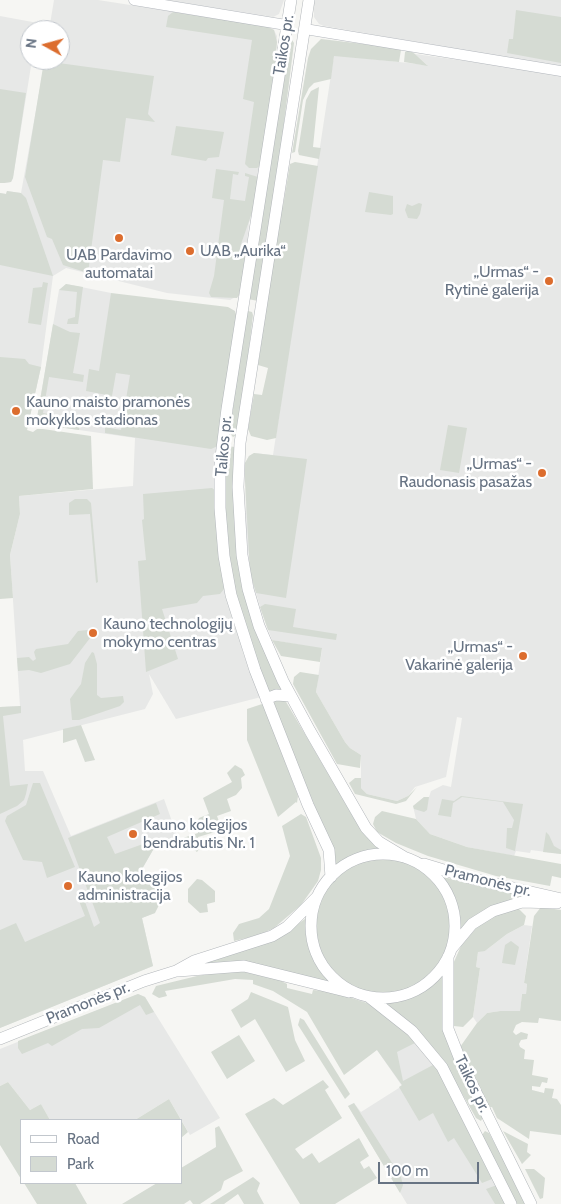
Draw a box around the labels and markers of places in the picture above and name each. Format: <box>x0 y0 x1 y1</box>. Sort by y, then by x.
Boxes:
marker: UAB Pardavimo automatai <box>113 232 125 244</box>
place label: UAB „Aurika“ <box>200 241 286 261</box>
place label: UAB Pardavimo automatai <box>66 245 172 283</box>
marker: UAB „Aurika“ <box>184 245 196 257</box>
place label: „Urmas“ - Rytinė galerija <box>445 262 539 300</box>
marker: „Urmas“ - Rytinė galerija <box>543 275 555 287</box>
place label: Kauno maisto pramonės mokyklos stadionas <box>26 392 190 430</box>
marker: Kauno maisto pramonės mokyklos stadionas <box>10 405 22 417</box>
place label: „Urmas“ - Raudonasis pasažas <box>399 454 532 492</box>
marker: „Urmas“ - Raudonasis pasažas <box>536 467 548 479</box>
place label: Kauno technologijų mokymo centras <box>103 614 233 652</box>
marker: Kauno technologijų mokymo centras <box>87 627 99 639</box>
place label: „Urmas“ - Vakarinė galerija <box>405 637 513 675</box>
marker: „Urmas“ - Vakarinė galerija <box>517 650 529 662</box>
place label: Kauno kolegijos bendrabutis Nr. 1 <box>143 815 255 853</box>
marker: Kauno kolegijos bendrabutis Nr. 1 <box>127 828 139 840</box>
place label: Kauno kolegijos administracija <box>78 867 182 905</box>
marker: Kauno kolegijos administracija <box>62 880 74 892</box>

